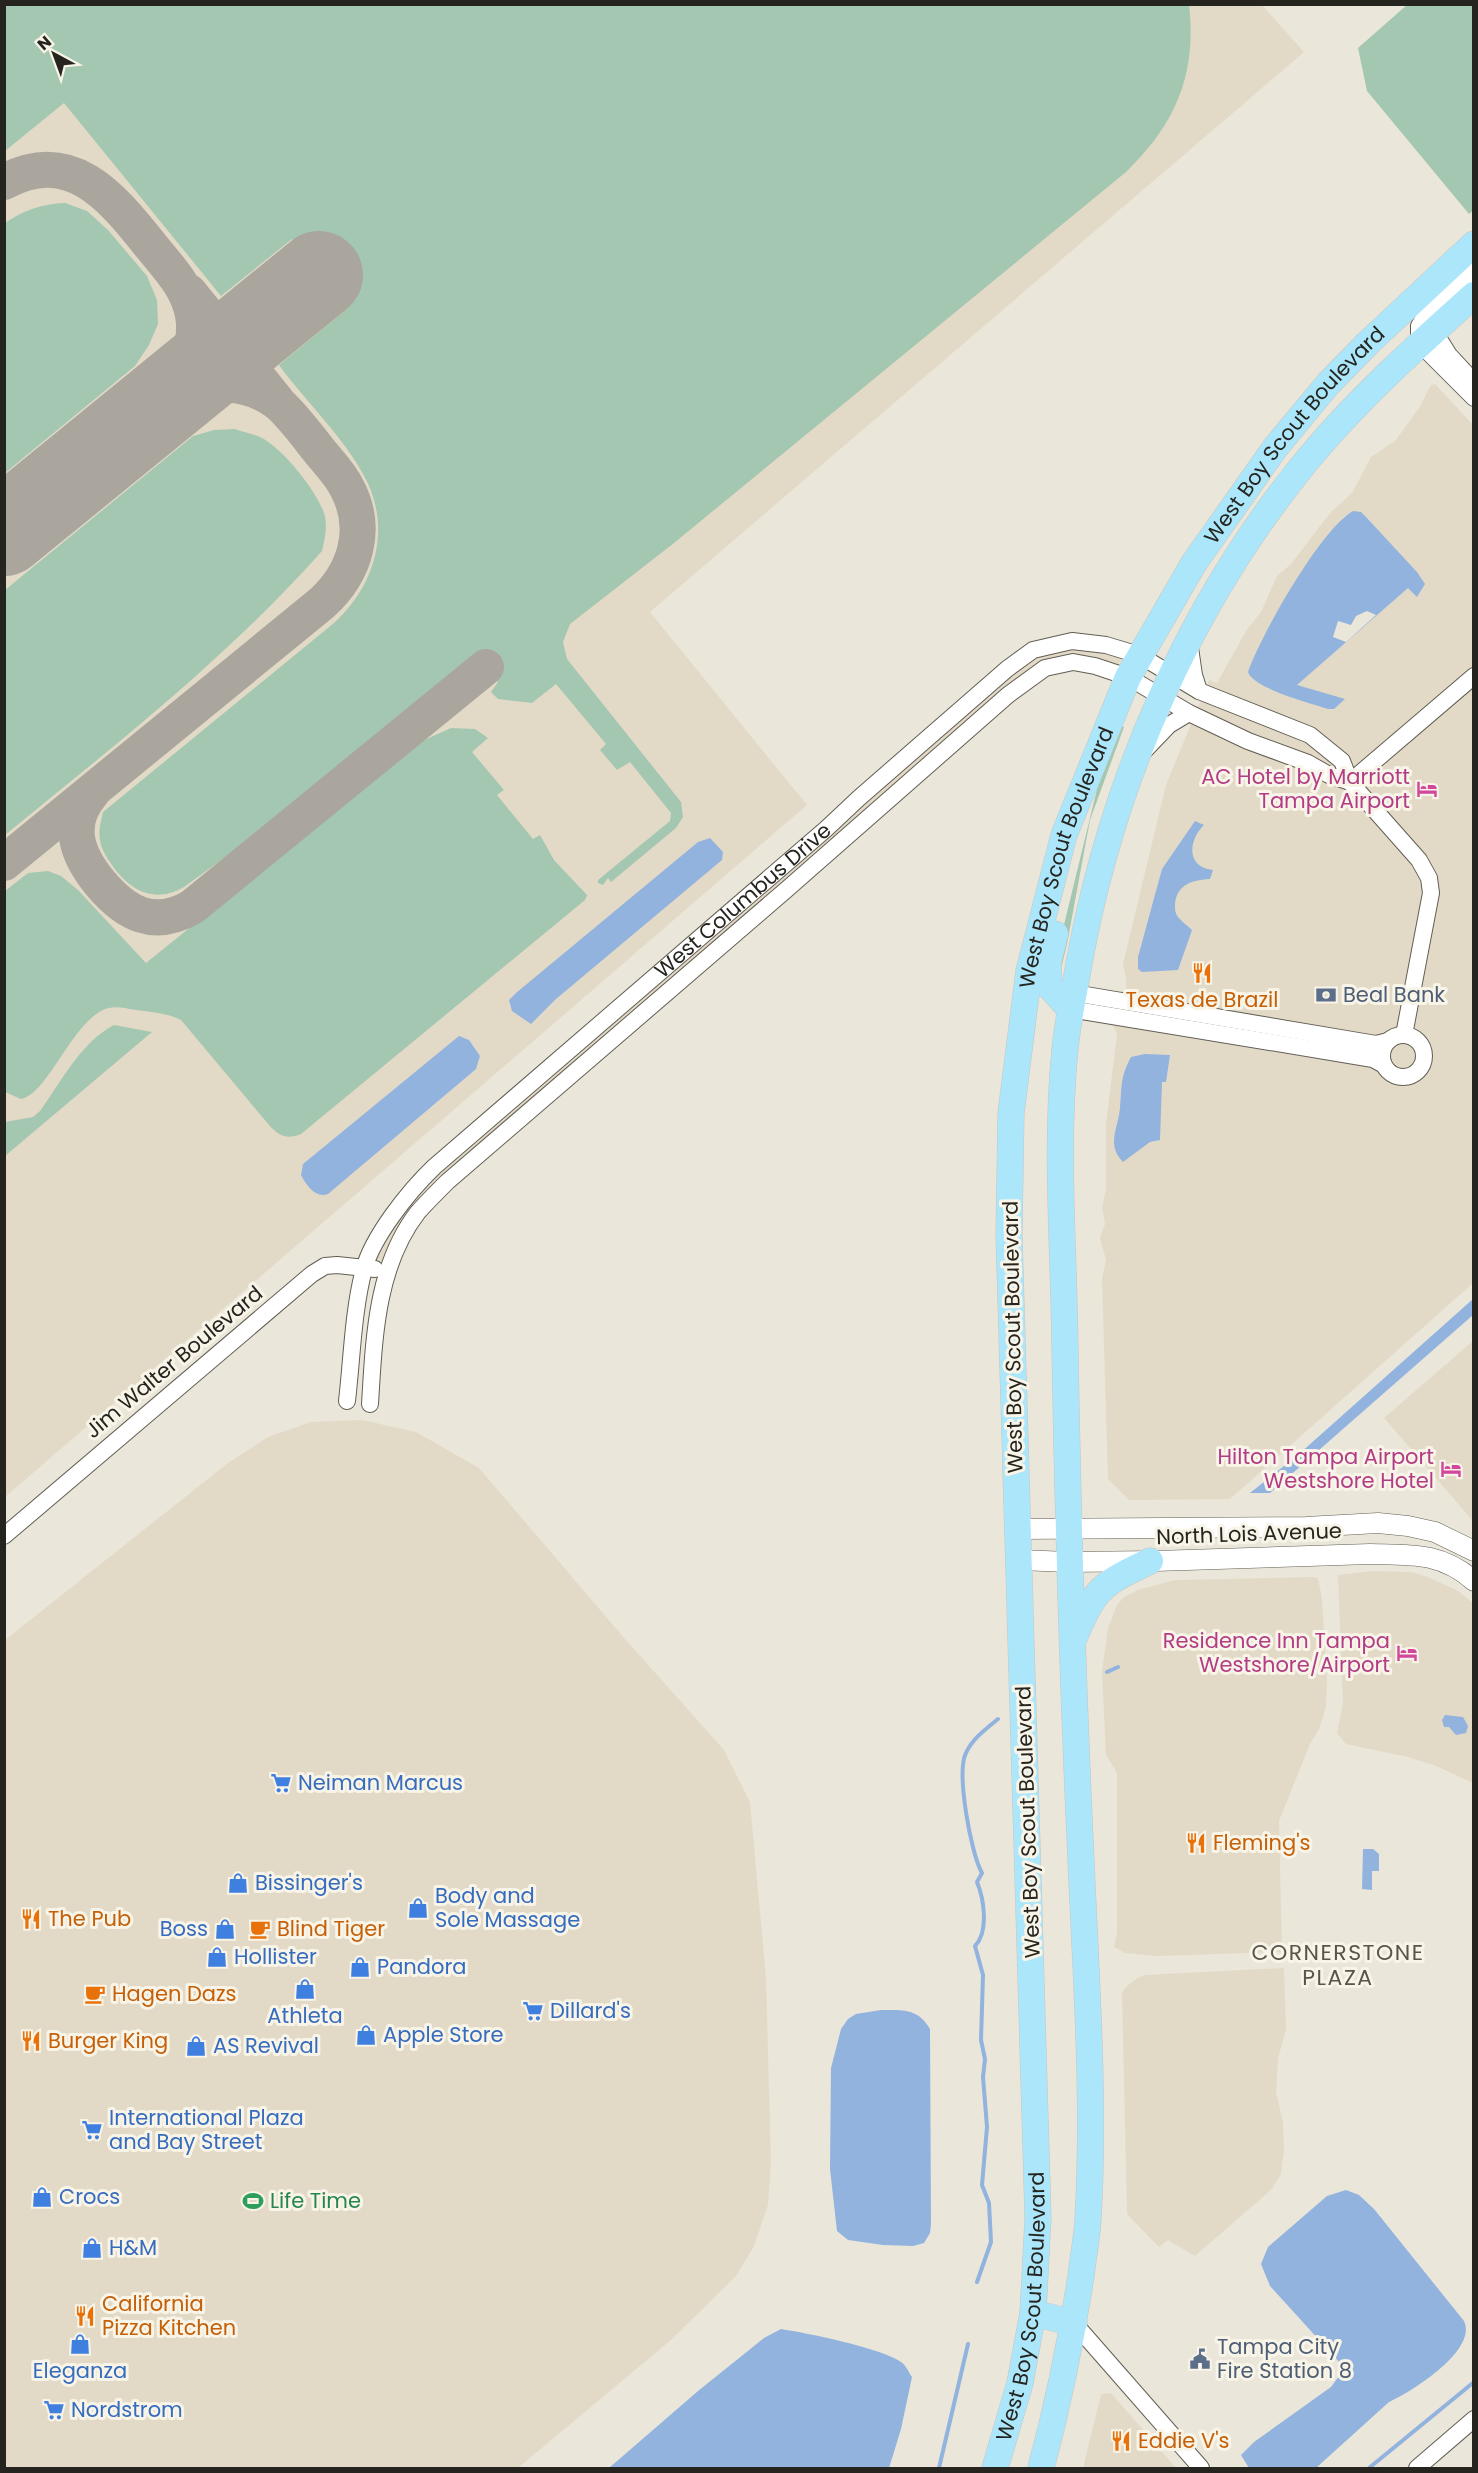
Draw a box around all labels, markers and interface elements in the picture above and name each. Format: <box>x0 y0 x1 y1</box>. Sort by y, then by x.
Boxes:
north arrow <box>24 24 84 84</box>
text: N <box>32 30 57 56</box>
street label: West Boy Scout Boulevard <box>1197 320 1391 549</box>
street label: West Boy Scout Boulevard <box>1012 722 1120 990</box>
place label: AC Hotel by Marriott Tampa Airport <box>1201 762 1410 815</box>
hotel icon: AC Hotel by Marriott Tampa Airport <box>1415 777 1439 801</box>
street label: West Columbus Drive <box>648 816 837 985</box>
restaurant icon: Texas de Brazil <box>1190 961 1214 985</box>
place label: Beal Bank <box>1343 980 1445 1009</box>
bank icon: Beal Bank <box>1314 983 1338 1007</box>
place label: Texas de Brazil <box>1126 985 1278 1014</box>
street label: West Boy Scout Boulevard <box>996 1200 1029 1474</box>
street label: Jim Walter Boulevard <box>79 1279 269 1445</box>
place label: Hilton Tampa Airport Westshore Hotel <box>1218 1442 1434 1495</box>
hotel icon: Hilton Tampa Airport Westshore Hotel <box>1439 1457 1463 1481</box>
street label: North Lois Avenue <box>1156 1516 1342 1551</box>
place label: Residence Inn Tampa Westshore/Airport <box>1163 1626 1390 1679</box>
hotel icon: Residence Inn Tampa Westshore/Airport <box>1395 1641 1419 1665</box>
street label: West Boy Scout Boulevard <box>1008 1685 1047 1959</box>
place label: Neiman Marcus <box>298 1768 463 1797</box>
supermarket icon: Neiman Marcus <box>269 1771 293 1795</box>
place label: Fleming's <box>1213 1828 1311 1857</box>
restaurant icon: Fleming's <box>1184 1831 1208 1855</box>
place label: Bissinger's <box>255 1868 363 1897</box>
shop icon: Bissinger's <box>226 1871 250 1895</box>
place label: Body and Sole Massage <box>435 1881 580 1934</box>
shop icon: Body and Sole Massage <box>406 1896 430 1920</box>
place label: The Pub <box>48 1904 131 1933</box>
restaurant icon: The Pub <box>19 1907 43 1931</box>
place label: Boss <box>160 1914 208 1943</box>
place label: Blind Tiger <box>277 1914 385 1943</box>
shop icon: Boss <box>213 1917 237 1941</box>
cafe icon: Blind Tiger <box>248 1917 272 1941</box>
district label: CORNERSTONE PLAZA <box>1251 1937 1425 1993</box>
place label: Hollister <box>234 1942 317 1971</box>
shop icon: Hollister <box>205 1945 229 1969</box>
place label: Pandora <box>377 1952 466 1981</box>
shop icon: Pandora <box>348 1955 372 1979</box>
shop icon: Athleta <box>293 1977 317 2001</box>
place label: Hagen Dazs <box>112 1979 237 2008</box>
cafe icon: Hagen Dazs <box>83 1982 107 2006</box>
place label: Dillard's <box>550 1996 631 2025</box>
supermarket icon: Dillard's <box>521 1999 545 2023</box>
place label: Athleta <box>267 2001 343 2030</box>
place label: Apple Store <box>383 2020 504 2049</box>
shop icon: Apple Store <box>354 2023 378 2047</box>
place label: Burger King <box>48 2026 168 2055</box>
restaurant icon: Burger King <box>19 2029 43 2053</box>
place label: AS Revival <box>213 2031 319 2060</box>
shop icon: AS Revival <box>184 2034 208 2058</box>
place label: International Plaza and Bay Street <box>109 2103 304 2156</box>
supermarket icon: International Plaza and Bay Street <box>80 2118 104 2142</box>
street label: West Boy Scout Boulevard <box>989 2171 1052 2445</box>
place label: Crocs <box>59 2182 120 2211</box>
shop icon: Crocs <box>30 2185 54 2209</box>
place label: Life Time <box>270 2186 361 2215</box>
sports icon: Life Time <box>241 2189 265 2213</box>
place label: H&M <box>109 2233 157 2262</box>
shop icon: H&M <box>80 2236 104 2260</box>
place label: California Pizza Kitchen <box>102 2289 236 2342</box>
restaurant icon: California Pizza Kitchen <box>73 2304 97 2328</box>
shop icon: Eleganza <box>68 2332 92 2356</box>
place label: Tampa City Fire Station 8 <box>1217 2332 1352 2385</box>
public building icon: Tampa City Fire Station 8 <box>1188 2347 1212 2371</box>
place label: Eleganza <box>33 2356 127 2385</box>
place label: Nordstrom <box>71 2395 183 2424</box>
supermarket icon: Nordstrom <box>42 2398 66 2422</box>
place label: Eddie V's <box>1138 2426 1229 2455</box>
restaurant icon: Eddie V's <box>1109 2429 1133 2453</box>

